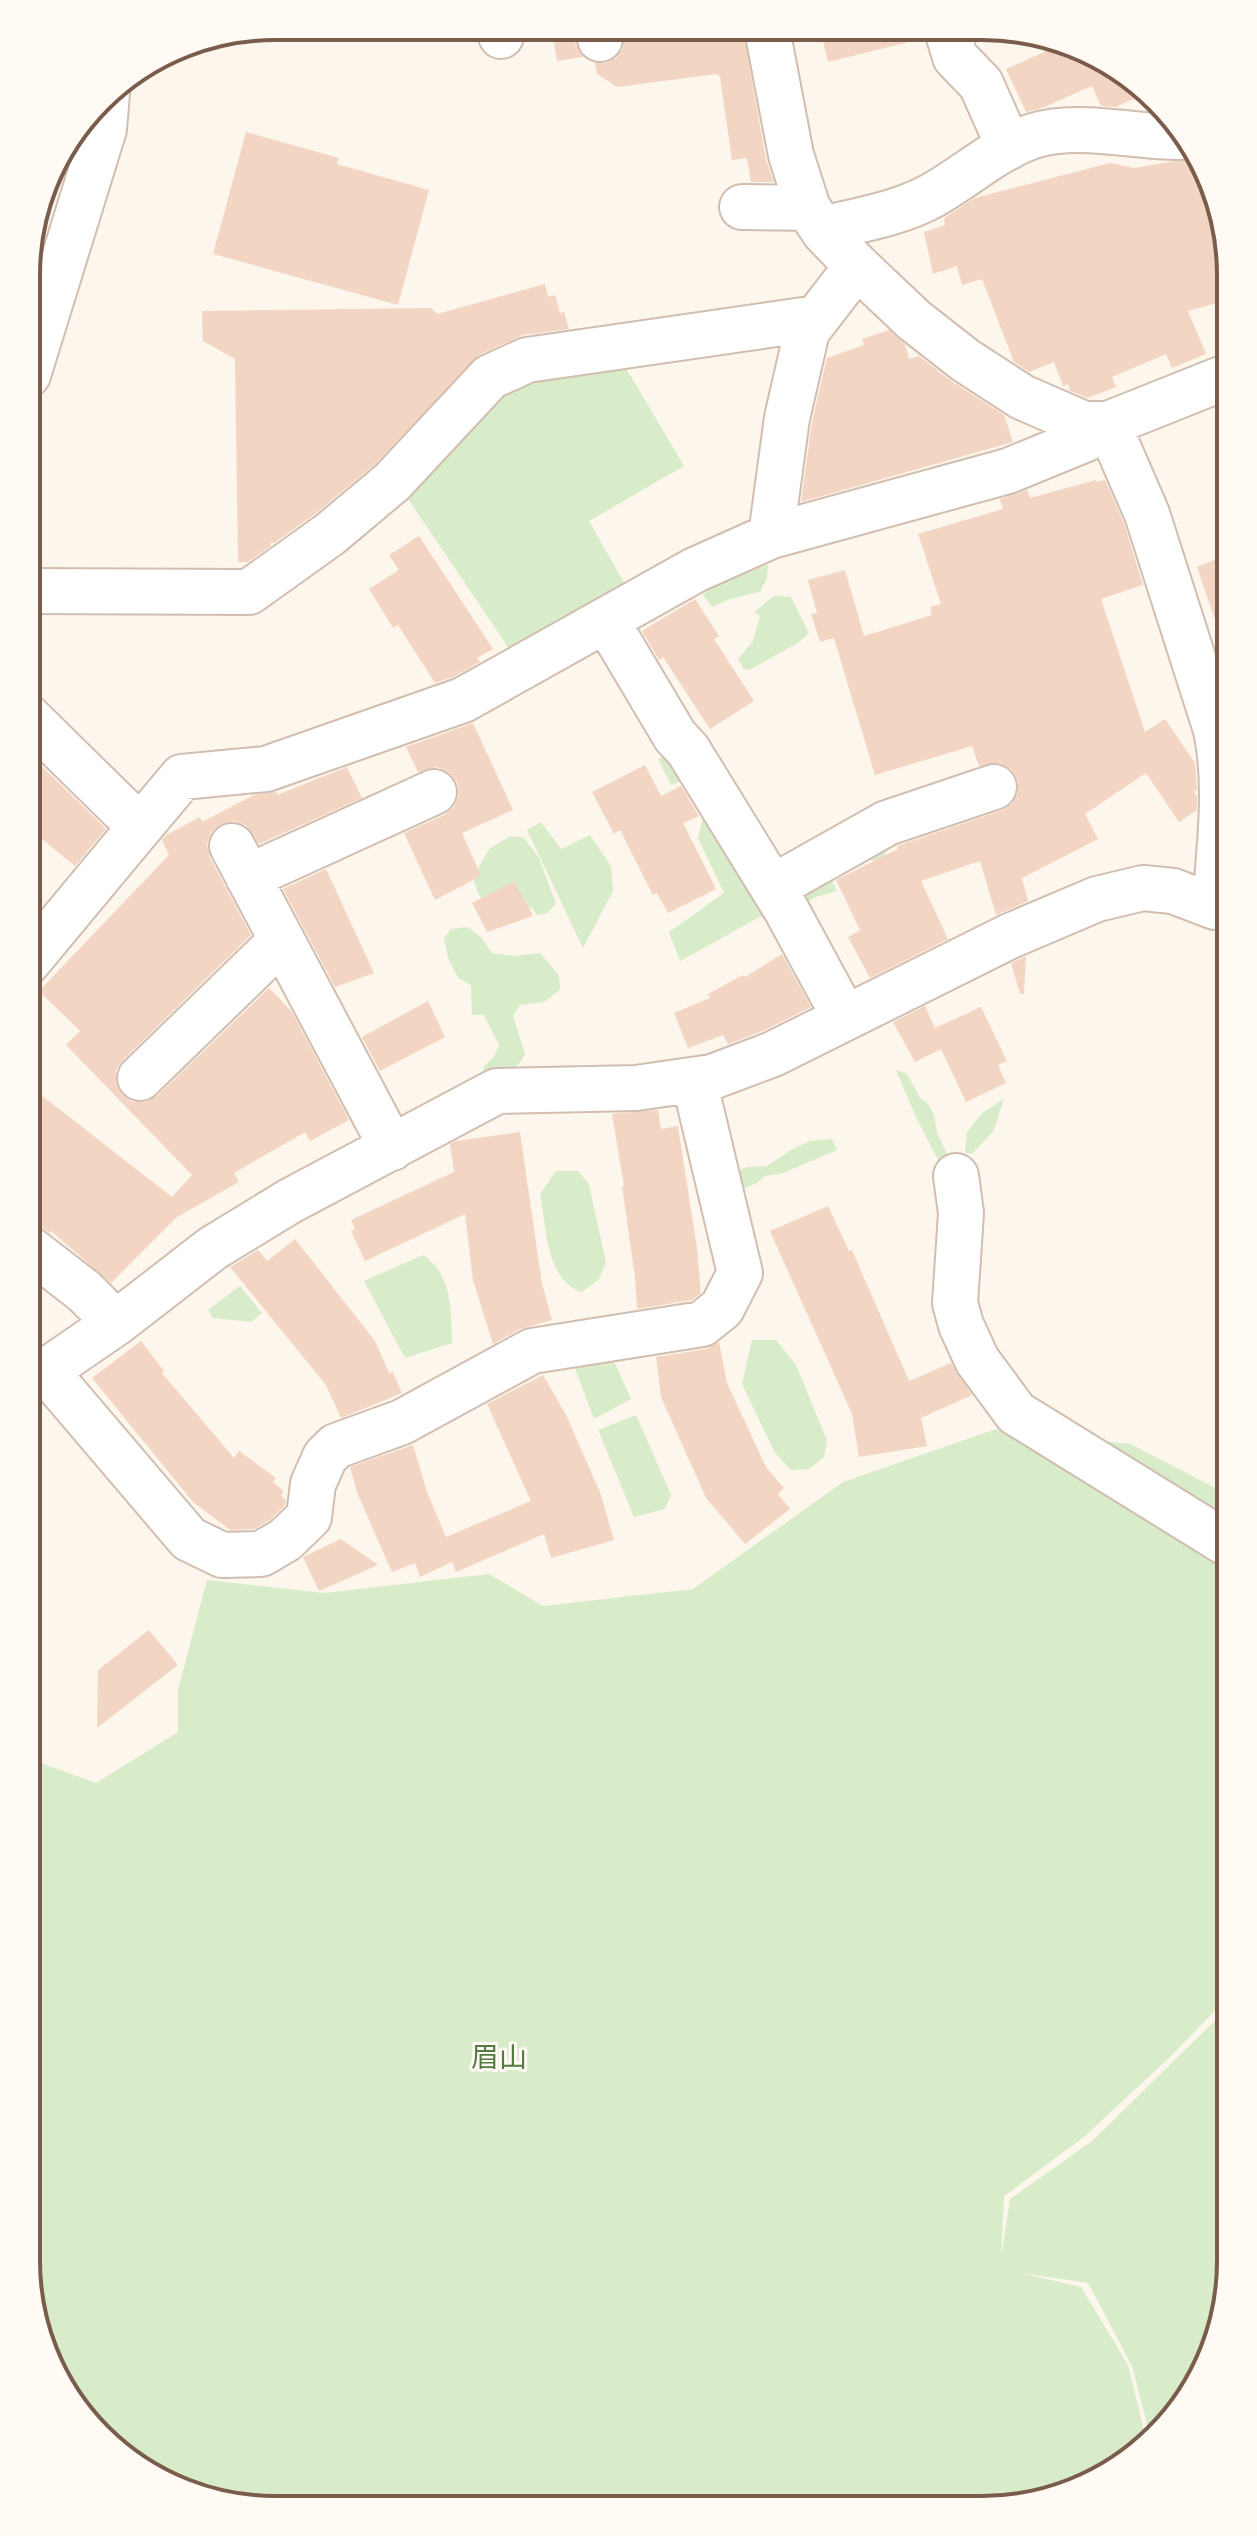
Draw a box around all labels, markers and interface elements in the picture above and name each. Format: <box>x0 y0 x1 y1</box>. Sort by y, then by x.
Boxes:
park label: 眉山 <box>471 2038 527 2075</box>

